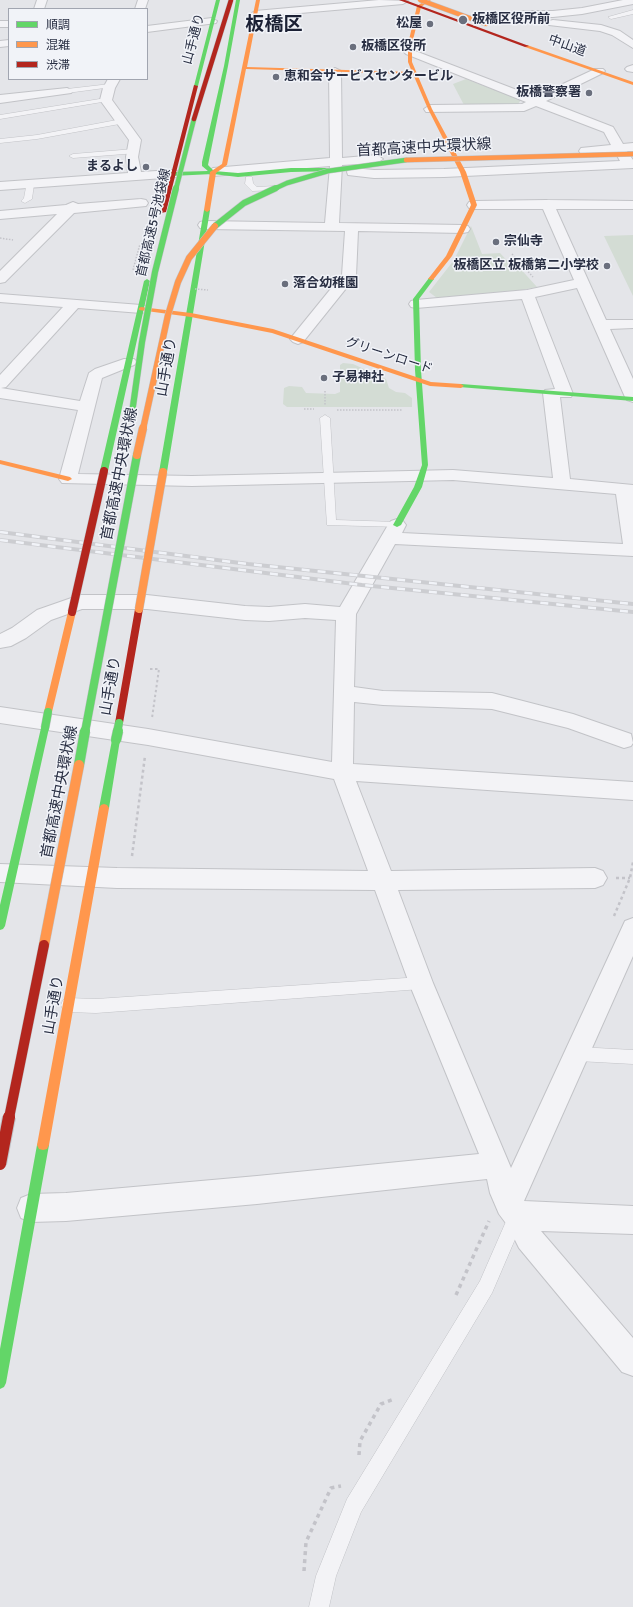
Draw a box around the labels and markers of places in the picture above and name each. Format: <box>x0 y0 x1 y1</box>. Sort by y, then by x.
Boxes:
place label: 板橋区役所前 <box>472 12 550 28</box>
marker: 板橋区役所前 <box>457 14 469 26</box>
place label: 松屋 <box>396 16 422 32</box>
marker: 松屋 <box>425 19 435 29</box>
place label: 板橋区役所 <box>361 39 426 55</box>
marker: 板橋区役所 <box>348 42 358 52</box>
place label: 恵和会サービスセンタービル <box>284 69 453 85</box>
marker: 恵和会サービスセンタービル <box>271 72 281 82</box>
place label: 板橋警察署 <box>516 85 581 101</box>
marker: 板橋警察署 <box>584 88 594 98</box>
place label: まるよし <box>86 159 138 175</box>
marker: まるよし <box>141 162 151 172</box>
place label: 宗仙寺 <box>504 234 543 250</box>
marker: 宗仙寺 <box>491 237 501 247</box>
place label: 板橋区立 板橋第二小学校 <box>453 258 599 274</box>
marker: 板橋区立 板橋第二小学校 <box>602 261 612 271</box>
place label: 落合幼稚園 <box>293 276 358 292</box>
marker: 落合幼稚園 <box>280 279 290 289</box>
place label: 子易神社 <box>332 370 384 386</box>
marker: 子易神社 <box>319 373 329 383</box>

